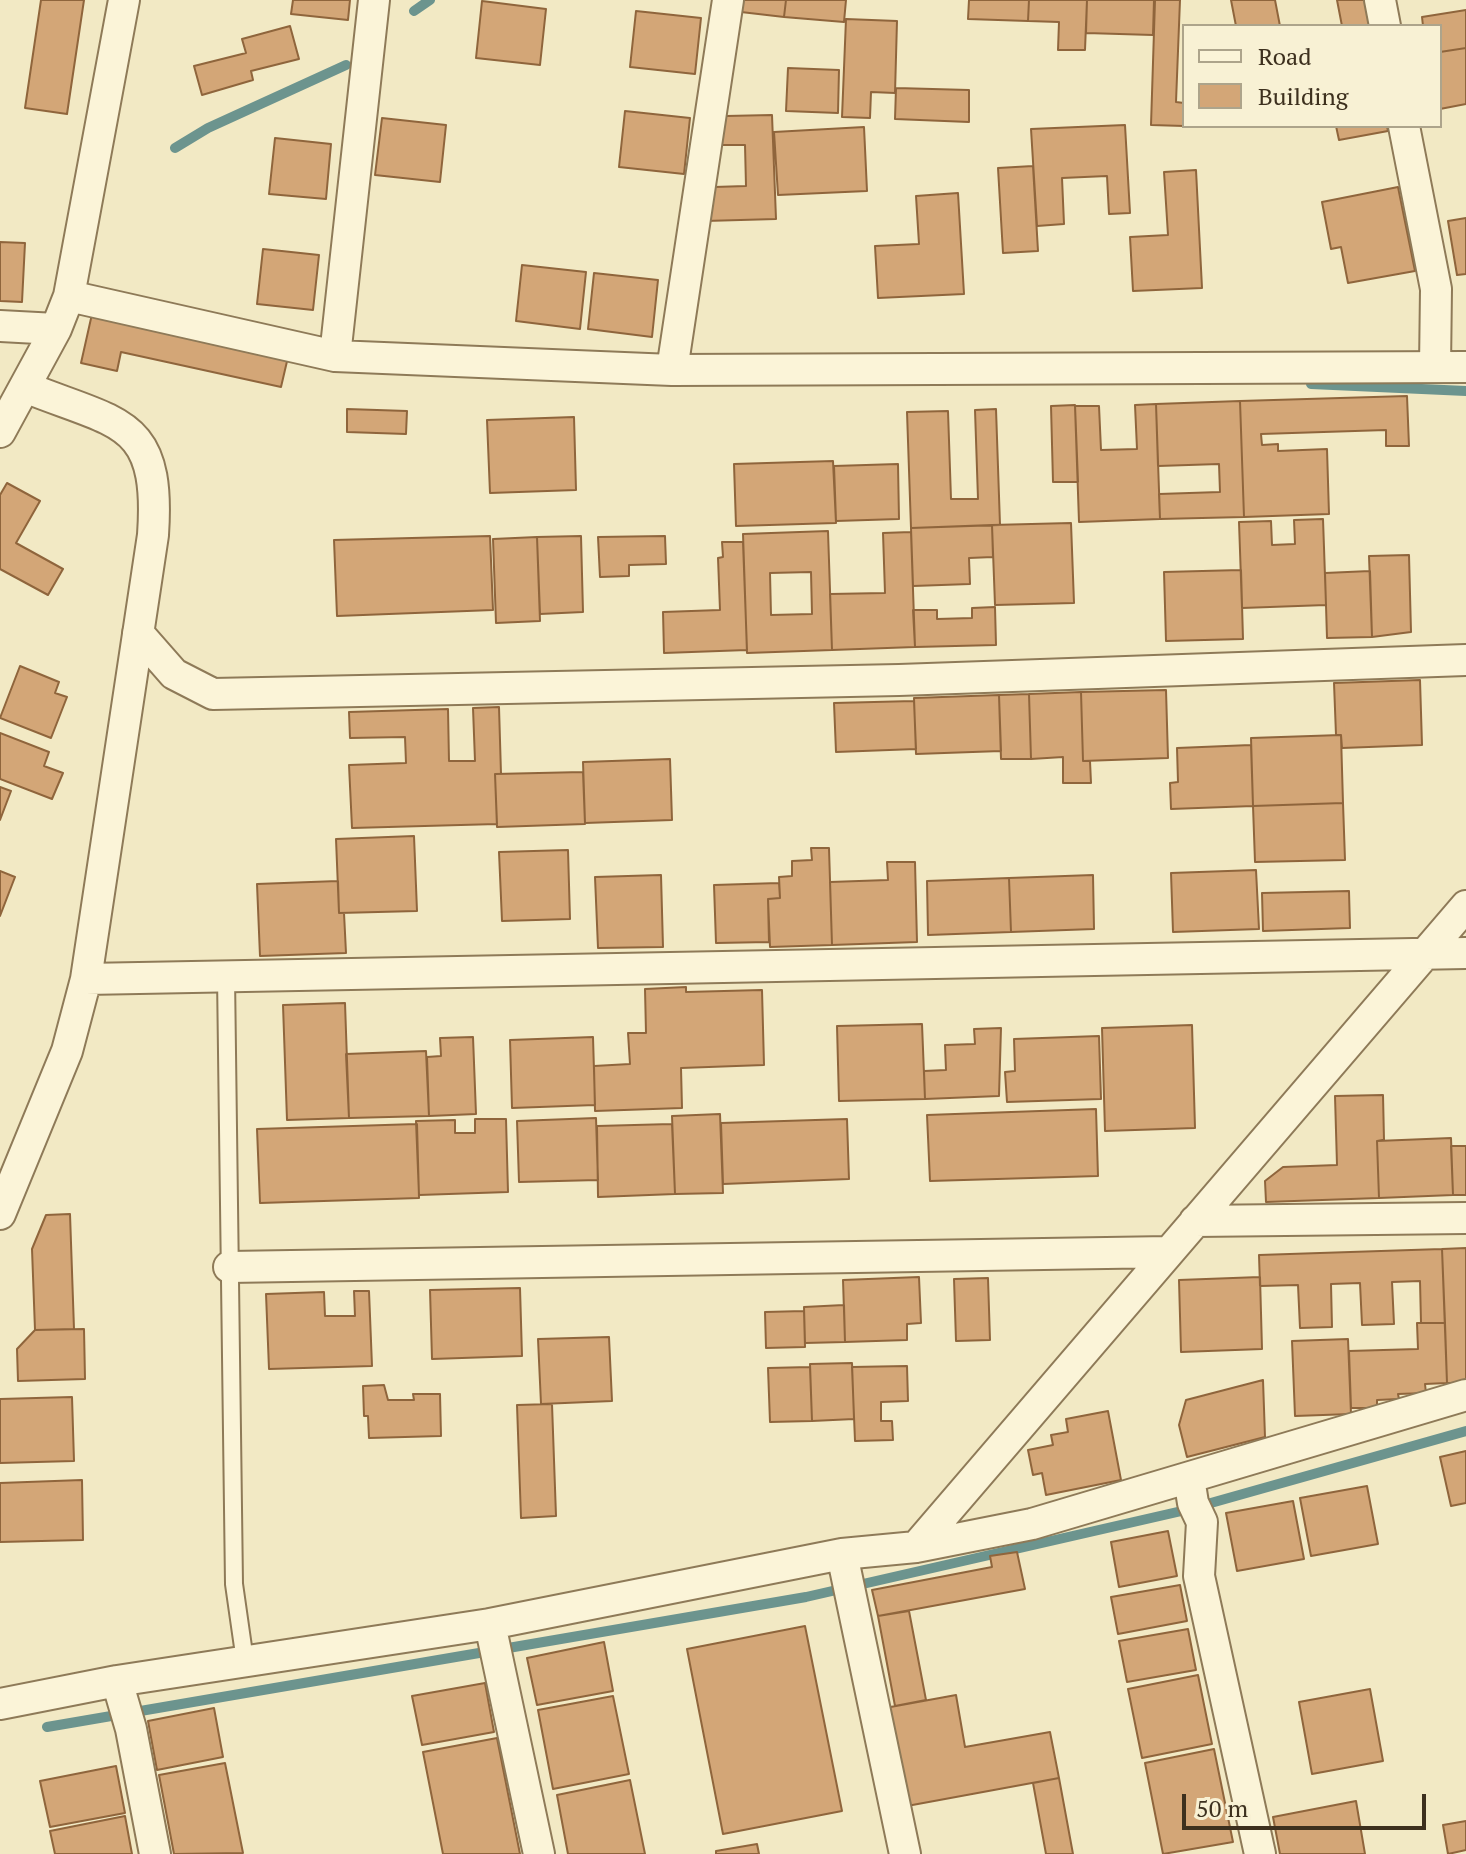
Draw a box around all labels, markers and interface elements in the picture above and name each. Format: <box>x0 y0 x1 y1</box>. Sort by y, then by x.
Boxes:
legend <box>1182 24 1442 128</box>
text: Road <box>1258 40 1312 72</box>
text: Building <box>1258 80 1348 112</box>
scale bar <box>1186 1778 1430 1828</box>
text: 50 m <box>1196 1792 1248 1824</box>

